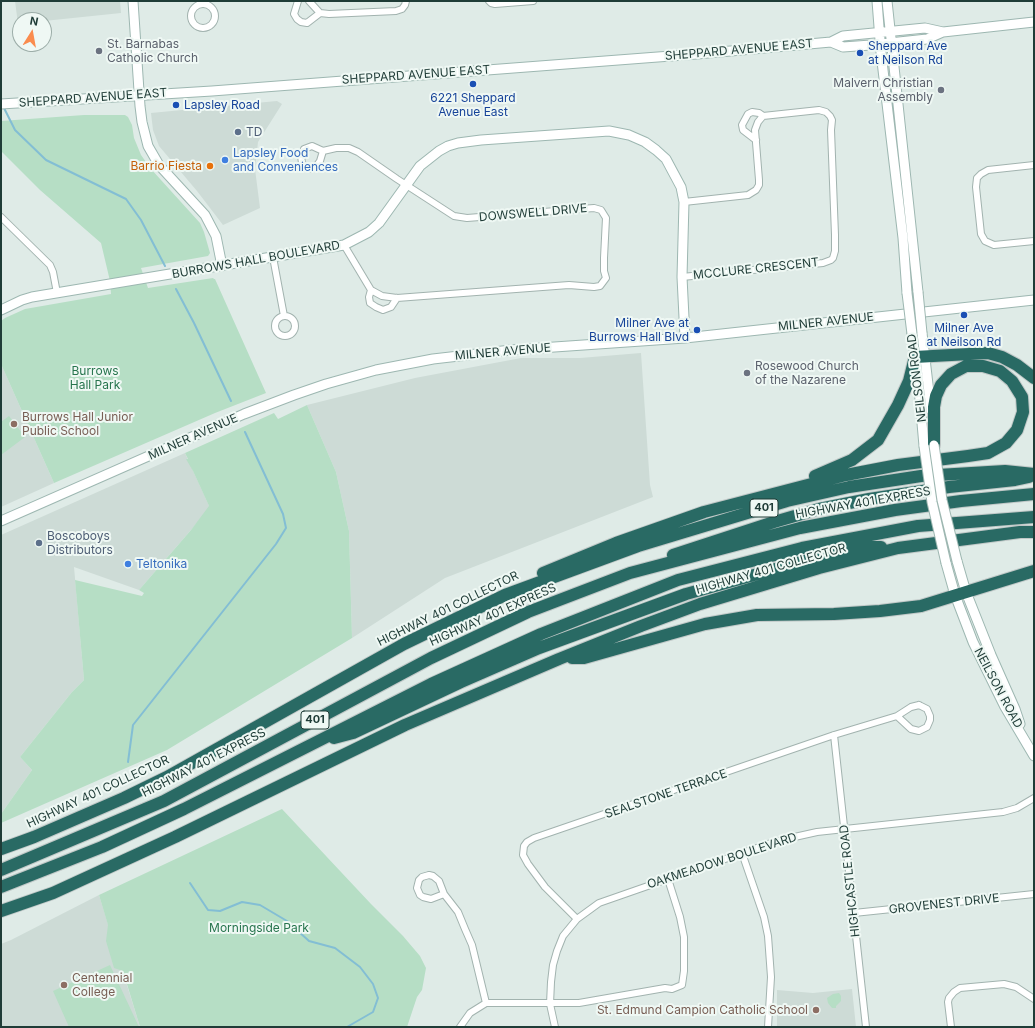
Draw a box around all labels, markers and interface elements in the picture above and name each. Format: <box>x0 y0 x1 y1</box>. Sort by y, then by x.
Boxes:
north arrow <box>12 12 52 52</box>
text: N <box>29 14 40 29</box>
street label: SHEPPARD AVENUE EAST <box>664 36 814 64</box>
place label: St. Barnabas Catholic Church <box>107 37 198 65</box>
place label: Sheppard Ave at Neilson Rd <box>868 39 947 67</box>
marker: St. Barnabas Catholic Church <box>94 46 104 56</box>
marker: Sheppard Ave at Neilson Rd <box>855 48 865 58</box>
street label: SHEPPARD AVENUE EAST <box>341 63 491 87</box>
place label: Malvern Christian Assembly <box>833 76 933 104</box>
marker: 6221 Sheppard Avenue East <box>468 79 478 89</box>
marker: Malvern Christian Assembly <box>936 85 946 95</box>
street label: SHEPPARD AVENUE EAST <box>18 86 168 110</box>
place label: 6221 Sheppard Avenue East <box>430 91 516 119</box>
place label: Lapsley Road <box>184 98 260 112</box>
marker: Lapsley Road <box>171 100 181 110</box>
place label: TD <box>246 125 262 139</box>
marker: TD <box>233 127 243 137</box>
place label: Lapsley Food and Conveniences <box>233 146 338 174</box>
marker: Lapsley Food and Conveniences <box>220 155 230 165</box>
place label: Barrio Fiesta <box>130 159 202 173</box>
marker: Barrio Fiesta <box>205 161 215 171</box>
street label: DOWSWELL DRIVE <box>478 201 588 225</box>
street label: BURROWS HALL BOULEVARD <box>171 238 341 282</box>
street label: MCCLURE CRESCENT <box>692 255 820 283</box>
street label: MILNER AVENUE <box>777 310 875 334</box>
marker: Milner Ave at Neilson Rd <box>959 310 969 320</box>
place label: Milner Ave at Burrows Hall Blvd <box>589 316 689 344</box>
place label: Milner Ave at Neilson Rd <box>927 321 1001 349</box>
marker: Milner Ave at Burrows Hall Blvd <box>692 325 702 335</box>
street label: NEILSON ROAD <box>904 333 930 423</box>
street label: MILNER AVENUE <box>454 341 552 363</box>
place label: Rosewood Church of the Nazarene <box>755 359 859 387</box>
park label: Burrows Hall Park <box>70 364 120 392</box>
marker: Rosewood Church of the Nazarene <box>742 368 752 378</box>
place label: Burrows Hall Junior Public School <box>22 410 133 438</box>
street label: MILNER AVENUE <box>146 411 240 463</box>
marker: Burrows Hall Junior Public School <box>9 419 19 429</box>
street label: HIGHWAY 401 EXPRESS <box>794 484 932 522</box>
road number: 401 <box>750 499 778 517</box>
place label: Boscoboys Distributors <box>47 529 113 557</box>
marker: Boscoboys Distributors <box>34 538 44 548</box>
street label: HIGHWAY 401 COLLECTOR <box>694 541 848 597</box>
place label: Teltonika <box>136 557 187 571</box>
marker: Teltonika <box>123 559 133 569</box>
street label: HIGHWAY 401 COLLECTOR <box>375 568 521 650</box>
street label: HIGHWAY 401 EXPRESS <box>427 581 559 649</box>
street label: NEILSON ROAD <box>971 645 1025 731</box>
road number: 401 <box>301 711 329 729</box>
street label: HIGHWAY 401 EXPRESS <box>140 725 268 801</box>
street label: HIGHWAY 401 COLLECTOR <box>25 753 171 831</box>
street label: SEALSTONE TERRACE <box>603 766 729 822</box>
street label: HIGHCASTLE ROAD <box>837 824 863 938</box>
street label: OAKMEADOW BOULEVARD <box>645 830 799 892</box>
street label: GROVENEST DRIVE <box>888 891 1000 917</box>
park label: Morningside Park <box>209 921 309 935</box>
place label: Centennial College <box>72 971 132 999</box>
marker: Centennial College <box>59 980 69 990</box>
place label: St. Edmund Campion Catholic School <box>597 1003 808 1017</box>
marker: St. Edmund Campion Catholic School <box>811 1005 821 1015</box>

